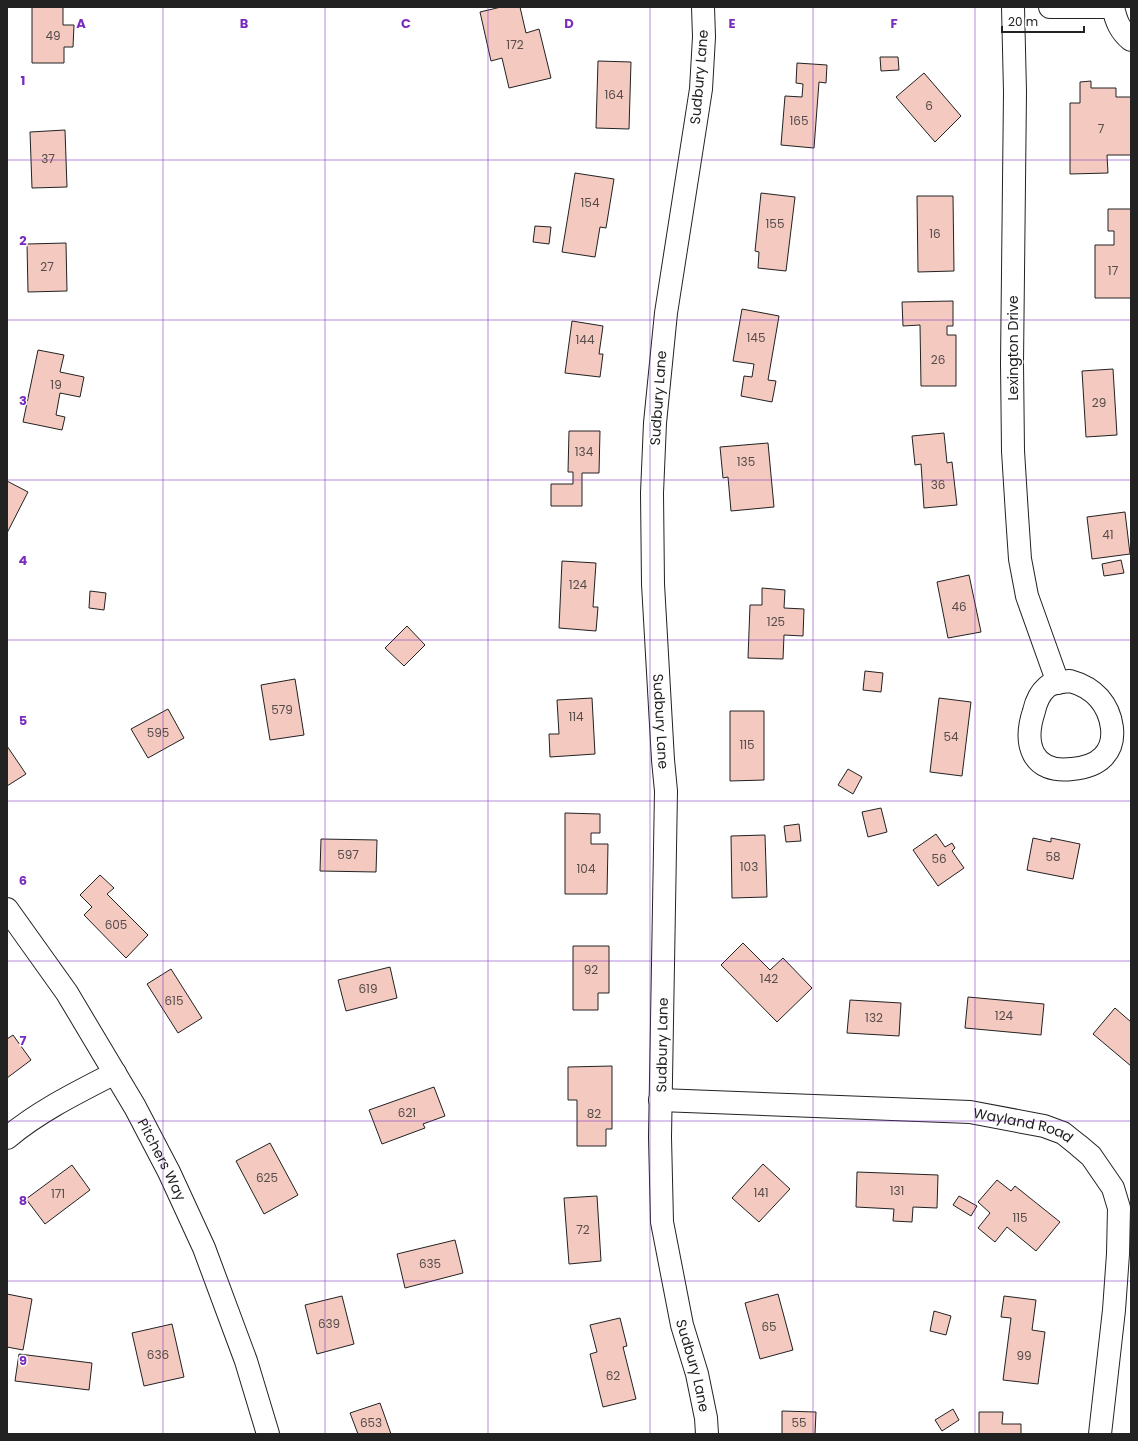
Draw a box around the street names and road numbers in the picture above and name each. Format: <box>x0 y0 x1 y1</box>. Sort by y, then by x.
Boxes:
street label: Sudbury Lane <box>685 28 713 125</box>
street label: Lexington Drive <box>1003 295 1023 401</box>
street label: Sudbury Lane <box>645 350 671 446</box>
street label: Sudbury Lane <box>648 673 674 770</box>
street label: Sudbury Lane <box>651 997 673 1093</box>
street label: Wayland Road <box>972 1103 1077 1147</box>
street label: Pitchers Way <box>133 1115 191 1204</box>
street label: Sudbury Lane <box>671 1318 715 1414</box>

